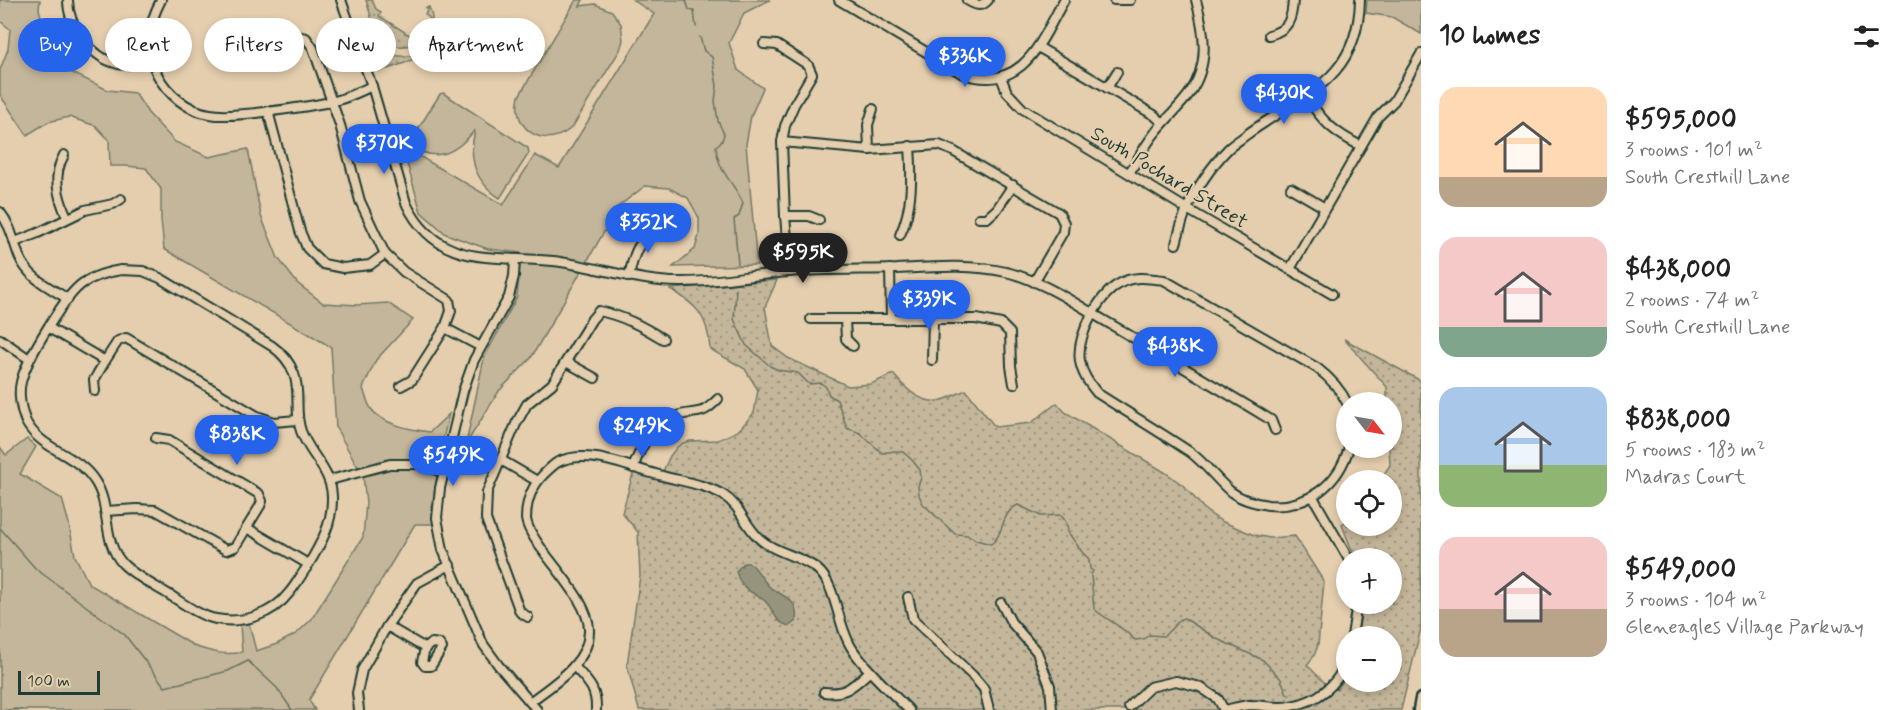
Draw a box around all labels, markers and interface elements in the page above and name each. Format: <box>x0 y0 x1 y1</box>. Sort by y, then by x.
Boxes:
chip: Buy <box>18 18 93 72</box>
chip: Rent <box>105 18 192 72</box>
chip: Filters <box>204 18 304 72</box>
chip: New <box>316 18 396 72</box>
chip: Apartment <box>408 18 545 72</box>
text: 10 homes <box>1439 19 1540 53</box>
icon: filters <box>1850 20 1883 53</box>
pin: $336K <box>923 37 1007 88</box>
text: $336K <box>939 43 991 70</box>
pin: $430K <box>1242 74 1326 125</box>
text: $430K <box>1255 80 1313 107</box>
text: $595,000 <box>1625 103 1737 137</box>
icon: home <box>1487 111 1559 183</box>
street label: South Pochard Street <box>1085 120 1253 236</box>
pin: $370K <box>342 124 426 175</box>
text: $370K <box>356 130 413 157</box>
text: 3 rooms · 101 m² <box>1625 137 1763 164</box>
text: South Cresthill Lane <box>1625 164 1790 191</box>
pin: $352K <box>606 203 690 254</box>
text: $352K <box>619 209 677 236</box>
pin: $595K <box>761 233 845 284</box>
text: $595K <box>773 239 833 266</box>
text: $438,000 <box>1625 253 1731 287</box>
icon: home <box>1487 261 1559 333</box>
pin: $339K <box>887 280 971 331</box>
text: $339K <box>902 286 956 313</box>
text: 2 rooms · 74 m² <box>1625 287 1759 314</box>
text: South Cresthill Lane <box>1625 314 1790 341</box>
pin: $438K <box>1133 327 1217 378</box>
text: $438K <box>1147 333 1203 360</box>
north arrow <box>1336 392 1402 458</box>
map controls <box>1336 392 1402 692</box>
text: $838,000 <box>1625 403 1731 437</box>
pin: $249K <box>600 407 684 458</box>
icon: home <box>1487 411 1559 483</box>
text: $249K <box>613 413 671 440</box>
pin: $838K <box>195 415 279 466</box>
text: $838K <box>209 421 265 448</box>
pin: $549K <box>411 436 495 487</box>
text: 5 rooms · 183 m² <box>1625 437 1765 464</box>
text: $549K <box>423 442 483 469</box>
text: Madras Court <box>1625 464 1746 491</box>
button: locate <box>1336 470 1402 536</box>
button: + <box>1336 548 1402 614</box>
text: $549,000 <box>1625 553 1736 587</box>
icon: home <box>1487 561 1559 633</box>
text: 3 rooms · 104 m² <box>1625 587 1767 614</box>
text: Gleneagles Village Parkway <box>1625 614 1864 641</box>
button: − <box>1336 626 1402 692</box>
scale bar <box>18 668 100 696</box>
text: 100 m <box>27 671 70 692</box>

